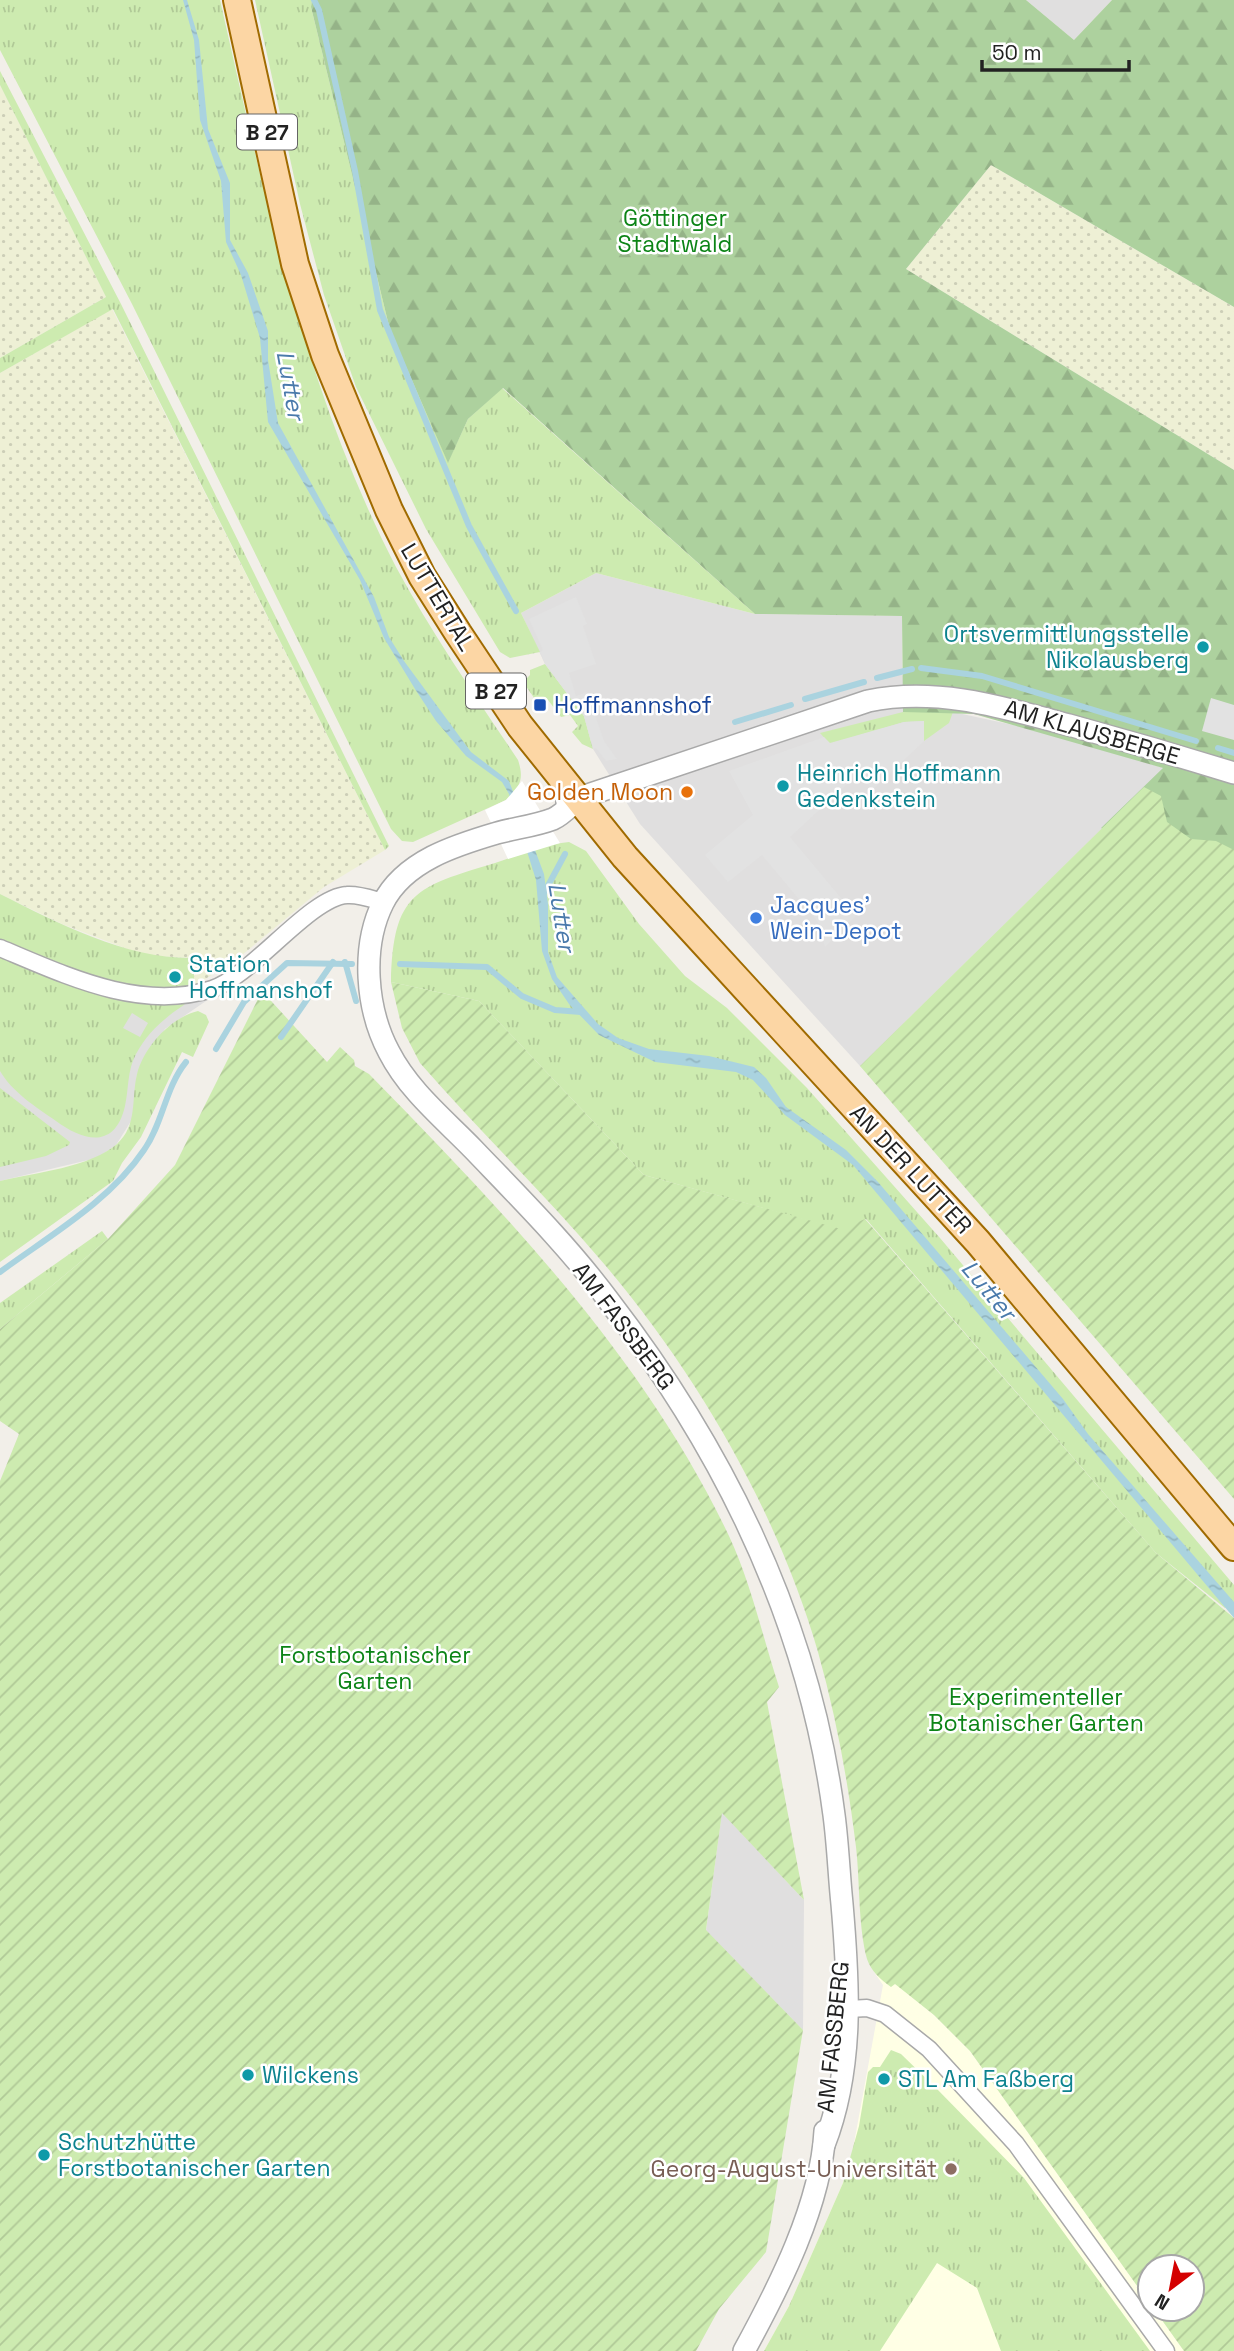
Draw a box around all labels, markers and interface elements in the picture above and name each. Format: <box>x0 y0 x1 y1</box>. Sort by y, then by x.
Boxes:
scale bar <box>982 28 1129 72</box>
text: 50 m <box>992 39 1042 66</box>
road number: B 27 <box>237 114 297 150</box>
park label: Göttinger Stadtwald <box>618 203 732 259</box>
water label: Lutter <box>270 348 313 425</box>
street label: LUTTERTAL <box>394 538 482 656</box>
place label: Ortsvermittlungsstelle Nikolausberg <box>944 619 1189 675</box>
marker: Ortsvermittlungsstelle Nikolausberg <box>1195 639 1211 655</box>
road number: B 27 <box>466 674 526 708</box>
place label: Hoffmannshof <box>554 690 712 720</box>
street label: AM KLAUSBERGE <box>1001 693 1183 771</box>
marker: Hoffmannshof <box>532 697 548 713</box>
place label: Heinrich Hoffmann Gedenkstein <box>797 758 1001 814</box>
place label: Golden Moon <box>527 777 673 807</box>
marker: Heinrich Hoffmann Gedenkstein <box>775 778 791 794</box>
marker: Golden Moon <box>679 784 695 800</box>
water label: Lutter <box>541 880 583 957</box>
place label: Jacques' Wein-Depot <box>770 890 902 946</box>
marker: Jacques' Wein-Depot <box>748 910 764 926</box>
place label: Station Hoffmanshof <box>189 949 333 1005</box>
marker: Station Hoffmanshof <box>167 969 183 985</box>
street label: AN DER LUTTER <box>843 1098 979 1240</box>
water label: Lutter <box>955 1253 1025 1329</box>
street label: AM FASSBERG <box>566 1256 682 1396</box>
park label: Forstbotanischer Garten <box>279 1640 471 1696</box>
park label: Experimenteller Botanischer Garten <box>928 1682 1144 1738</box>
street label: AM FASSBERG <box>810 1960 856 2114</box>
place label: Wilckens <box>262 2060 359 2090</box>
place label: STL Am Faßberg <box>898 2064 1074 2094</box>
marker: Wilckens <box>240 2067 256 2083</box>
marker: STL Am Faßberg <box>876 2071 892 2087</box>
place label: Schutzhütte Forstbotanischer Garten <box>58 2127 331 2183</box>
marker: Schutzhütte Forstbotanischer Garten <box>36 2147 52 2163</box>
place label: Georg-August-Universität <box>650 2154 937 2184</box>
marker: Georg-August-Universität <box>943 2161 959 2177</box>
north arrow <box>1136 2253 1206 2323</box>
text: N <box>1150 2288 1174 2316</box>

